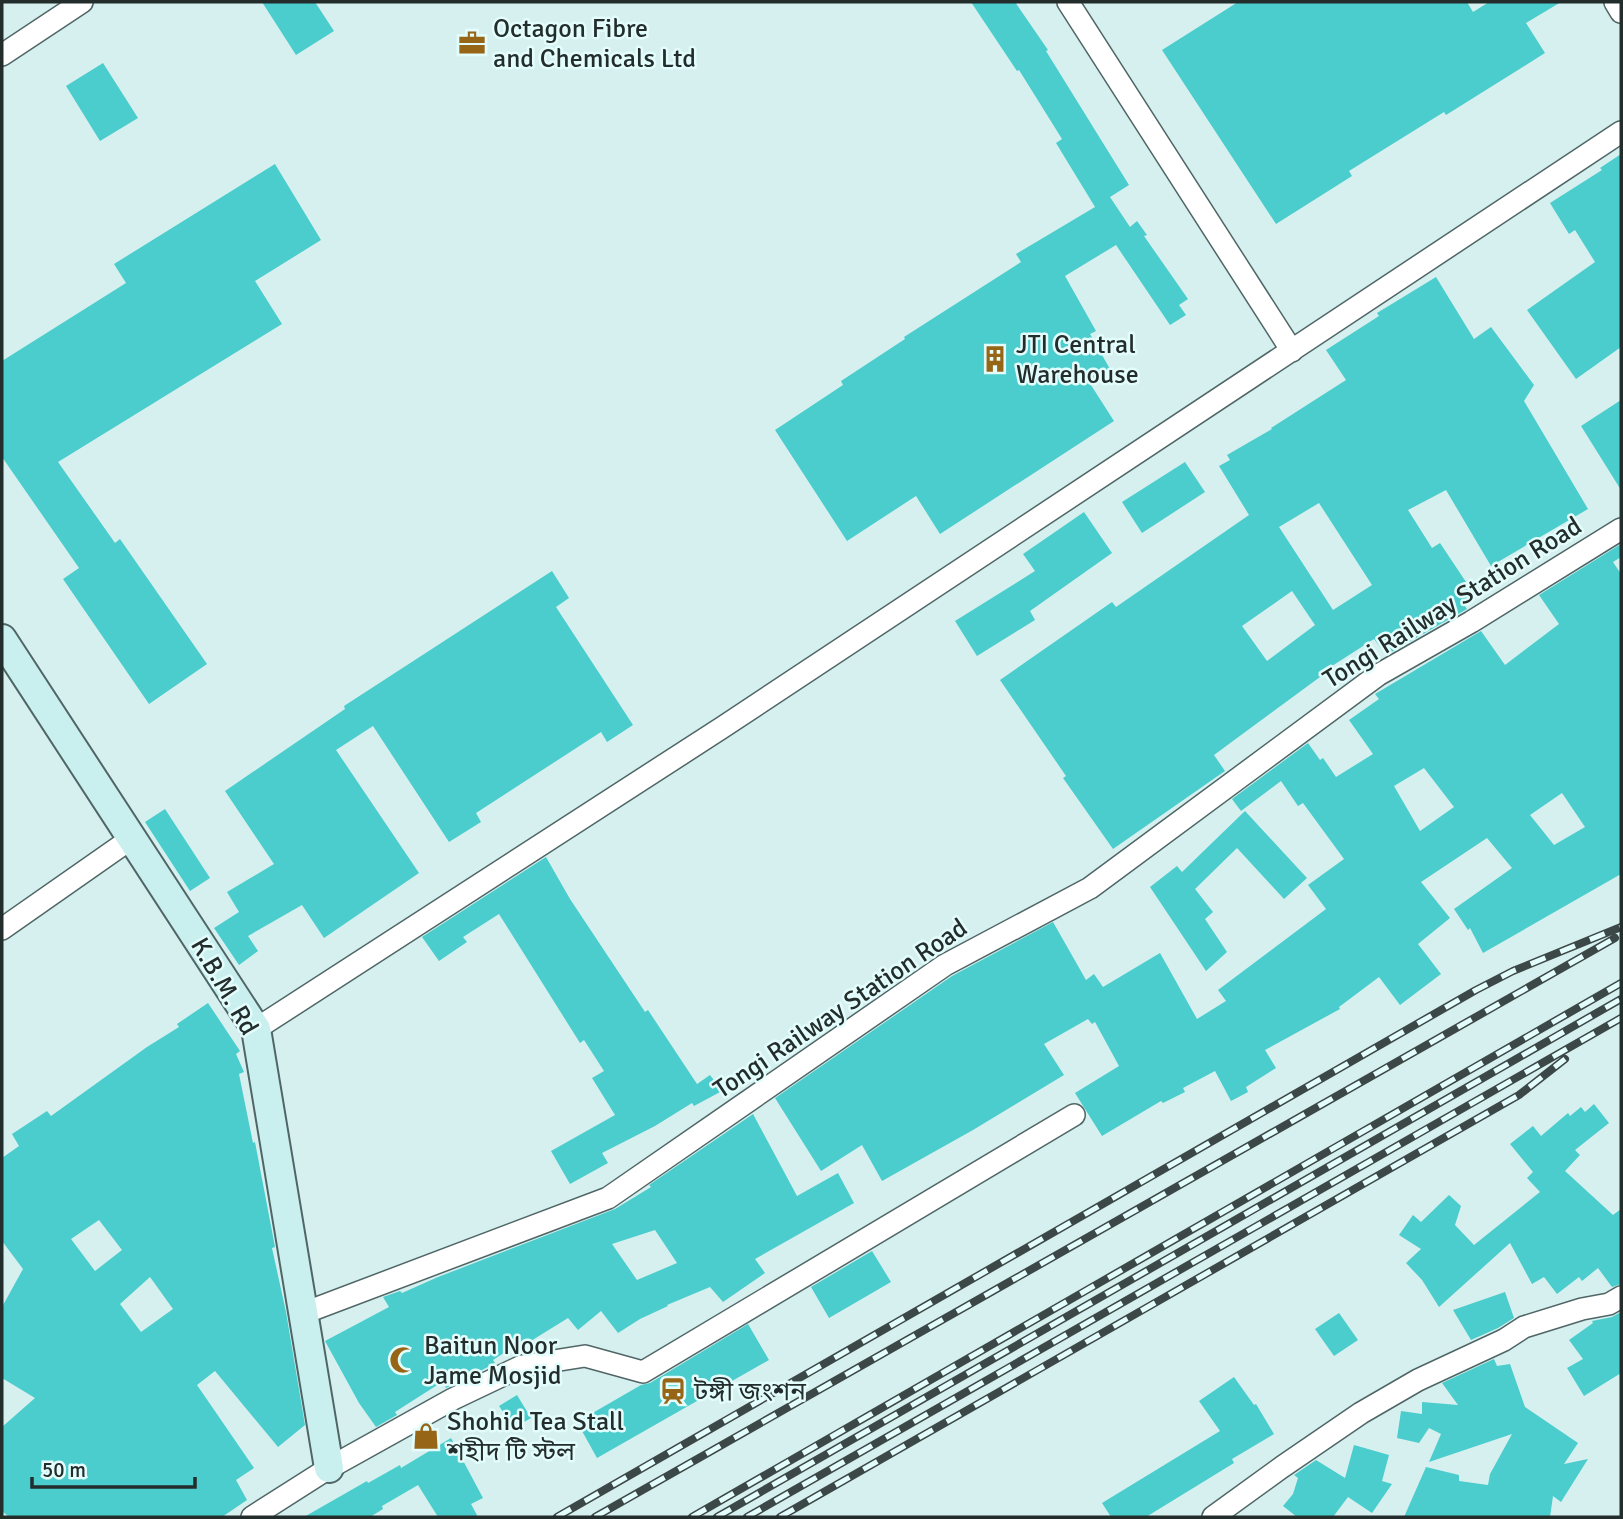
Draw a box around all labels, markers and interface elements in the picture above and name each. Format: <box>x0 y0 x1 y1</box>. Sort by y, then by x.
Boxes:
place label: Octagon Fibre and Chemicals Ltd <box>493 13 696 75</box>
office icon: Octagon Fibre and Chemicals Ltd <box>457 28 487 58</box>
place label: JTI Central Warehouse <box>1016 329 1139 391</box>
building icon: JTI Central Warehouse <box>980 344 1010 374</box>
street label: Tongi Railway Station Road <box>1317 510 1588 696</box>
street label: Tongi Railway Station Road <box>708 912 973 1106</box>
street label: K.B.M. Rd <box>183 932 265 1041</box>
place label: Baitun Noor Jame Mosjid <box>424 1330 562 1392</box>
mosque icon: Baitun Noor Jame Mosjid <box>388 1345 418 1375</box>
station icon: টঙ্গী জংশন <box>658 1376 688 1406</box>
place label: টঙ্গী জংশন <box>693 1376 806 1408</box>
place label: Shohid Tea Stall শহীদ টি স্টল <box>446 1406 624 1468</box>
shop icon: Shohid Tea Stall শহীদ টি স্টল <box>411 1421 441 1451</box>
scale bar <box>32 1446 194 1490</box>
text: 50 m <box>42 1457 86 1483</box>

